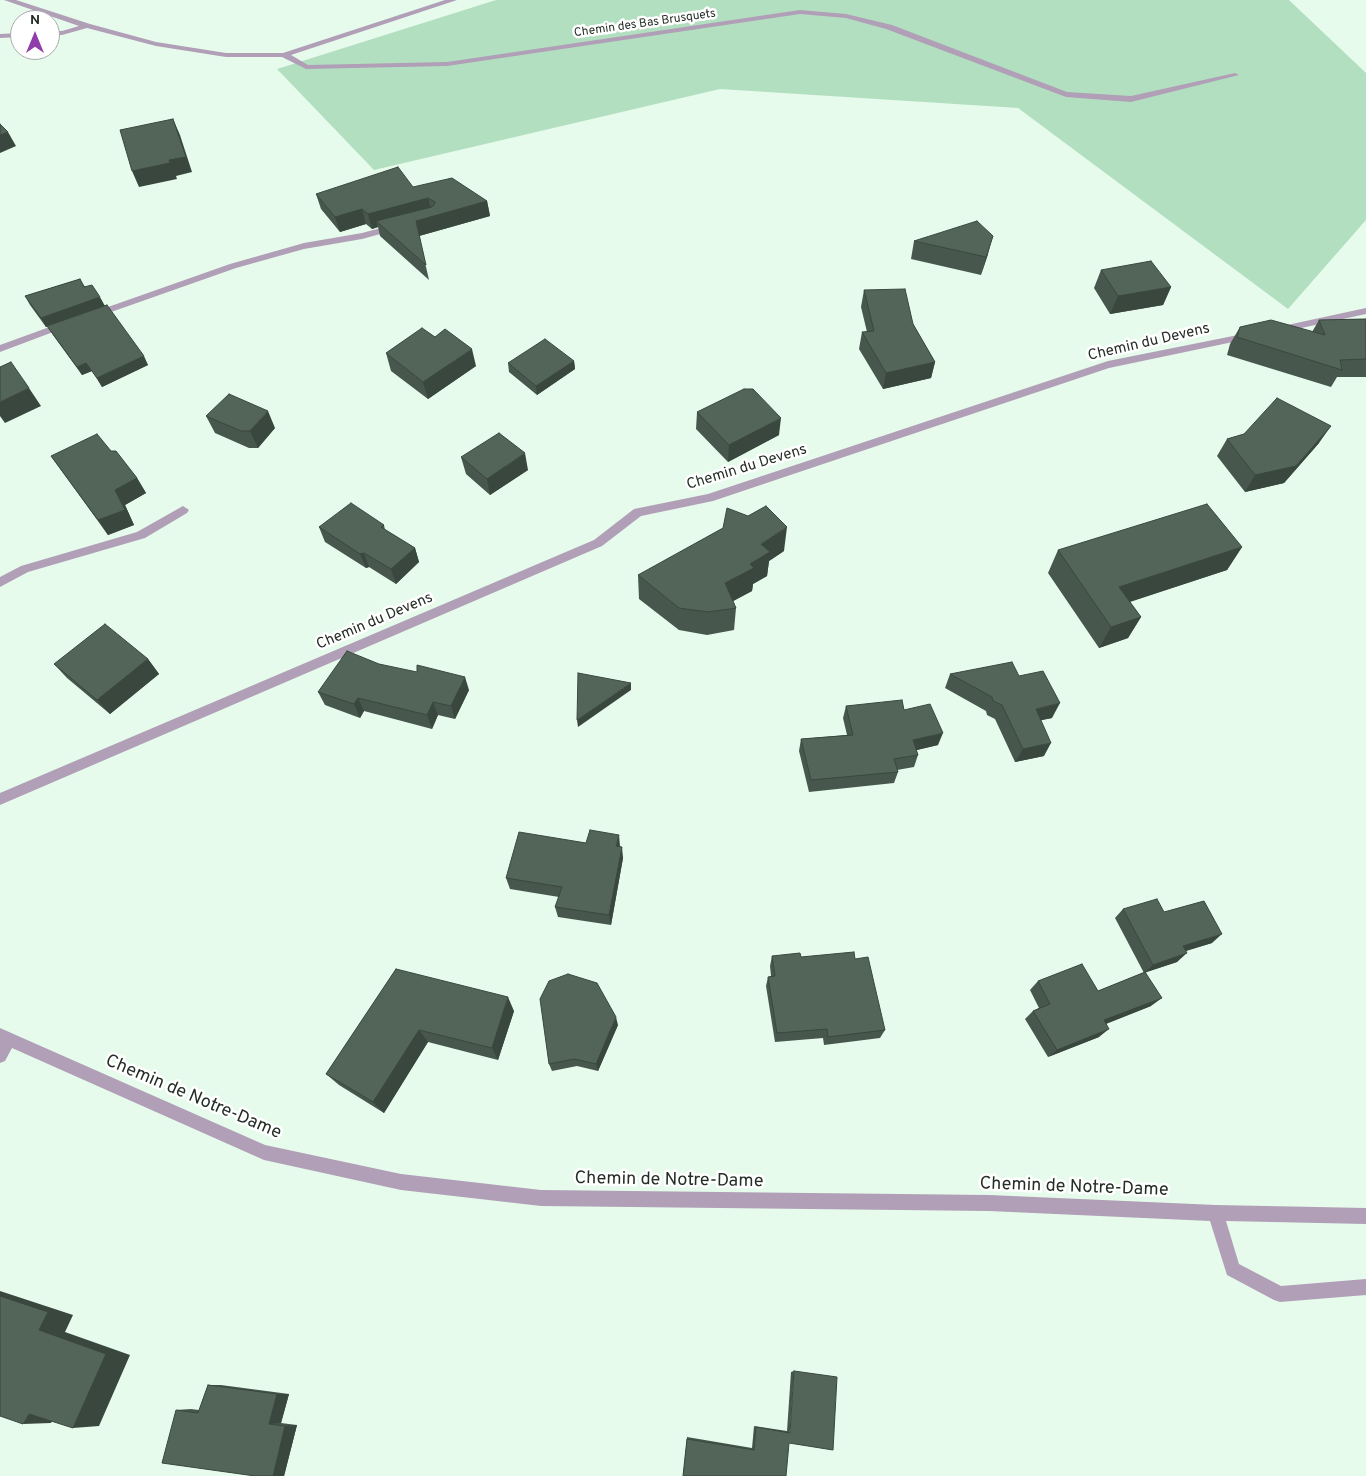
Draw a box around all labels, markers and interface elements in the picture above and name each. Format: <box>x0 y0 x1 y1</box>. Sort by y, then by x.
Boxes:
street label: Chemin des Bas Brusquets <box>573 7 717 41</box>
north arrow <box>10 10 60 60</box>
text: N <box>30 12 40 29</box>
street label: Chemin du Devens <box>1086 320 1212 366</box>
street label: Chemin du Devens <box>685 441 809 495</box>
street label: Chemin du Devens <box>314 589 436 655</box>
street label: Chemin de Notre-Dame <box>102 1051 284 1145</box>
street label: Chemin de Notre-Dame <box>574 1169 764 1193</box>
street label: Chemin de Notre-Dame <box>979 1174 1169 1202</box>

